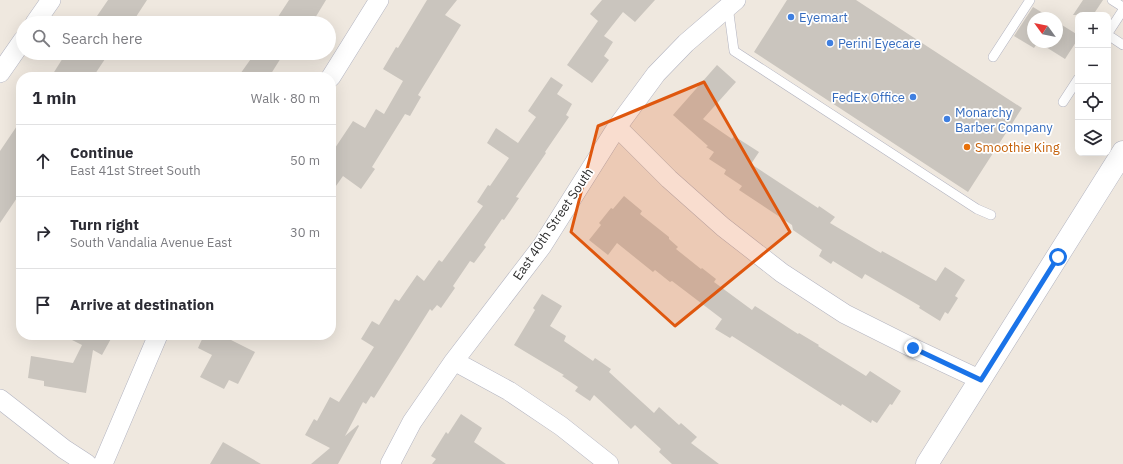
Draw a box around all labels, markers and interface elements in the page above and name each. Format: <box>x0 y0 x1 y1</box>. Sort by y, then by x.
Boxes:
place label: Eyemart <box>799 9 848 26</box>
marker: Eyemart <box>786 12 796 22</box>
north arrow <box>1027 12 1063 48</box>
map controls <box>1075 12 1111 156</box>
button: + <box>1075 12 1111 48</box>
search box <box>16 16 336 60</box>
icon: search <box>30 27 52 49</box>
text: Search here <box>62 29 142 48</box>
place label: Perini Eyecare <box>838 35 921 52</box>
marker: Perini Eyecare <box>825 38 835 48</box>
button: − <box>1075 48 1111 84</box>
button: locate <box>1075 84 1111 120</box>
text: 1 min <box>32 87 76 109</box>
place label: FedEx Office <box>832 89 905 106</box>
text: Walk · 80 m <box>251 90 320 107</box>
marker: FedEx Office <box>908 92 918 102</box>
place label: Monarchy Barber Company <box>955 104 1053 136</box>
marker: Monarchy Barber Company <box>942 114 952 124</box>
button: layers <box>1075 120 1111 156</box>
place label: Smoothie King <box>975 139 1060 156</box>
marker: Smoothie King <box>962 142 972 152</box>
text: Continue <box>70 143 134 162</box>
icon: ahead <box>32 150 54 172</box>
text: 50 m <box>290 152 320 169</box>
text: East 41st Street South <box>70 162 201 179</box>
street label: East 40th Street South <box>509 165 597 283</box>
text: Turn right <box>70 215 139 234</box>
icon: right <box>32 222 54 244</box>
text: 30 m <box>290 224 320 241</box>
text: South Vandalia Avenue East <box>70 234 232 251</box>
route start <box>1049 248 1067 266</box>
icon: arrive <box>32 294 54 316</box>
text: Arrive at destination <box>70 295 214 314</box>
route end <box>904 339 922 357</box>

